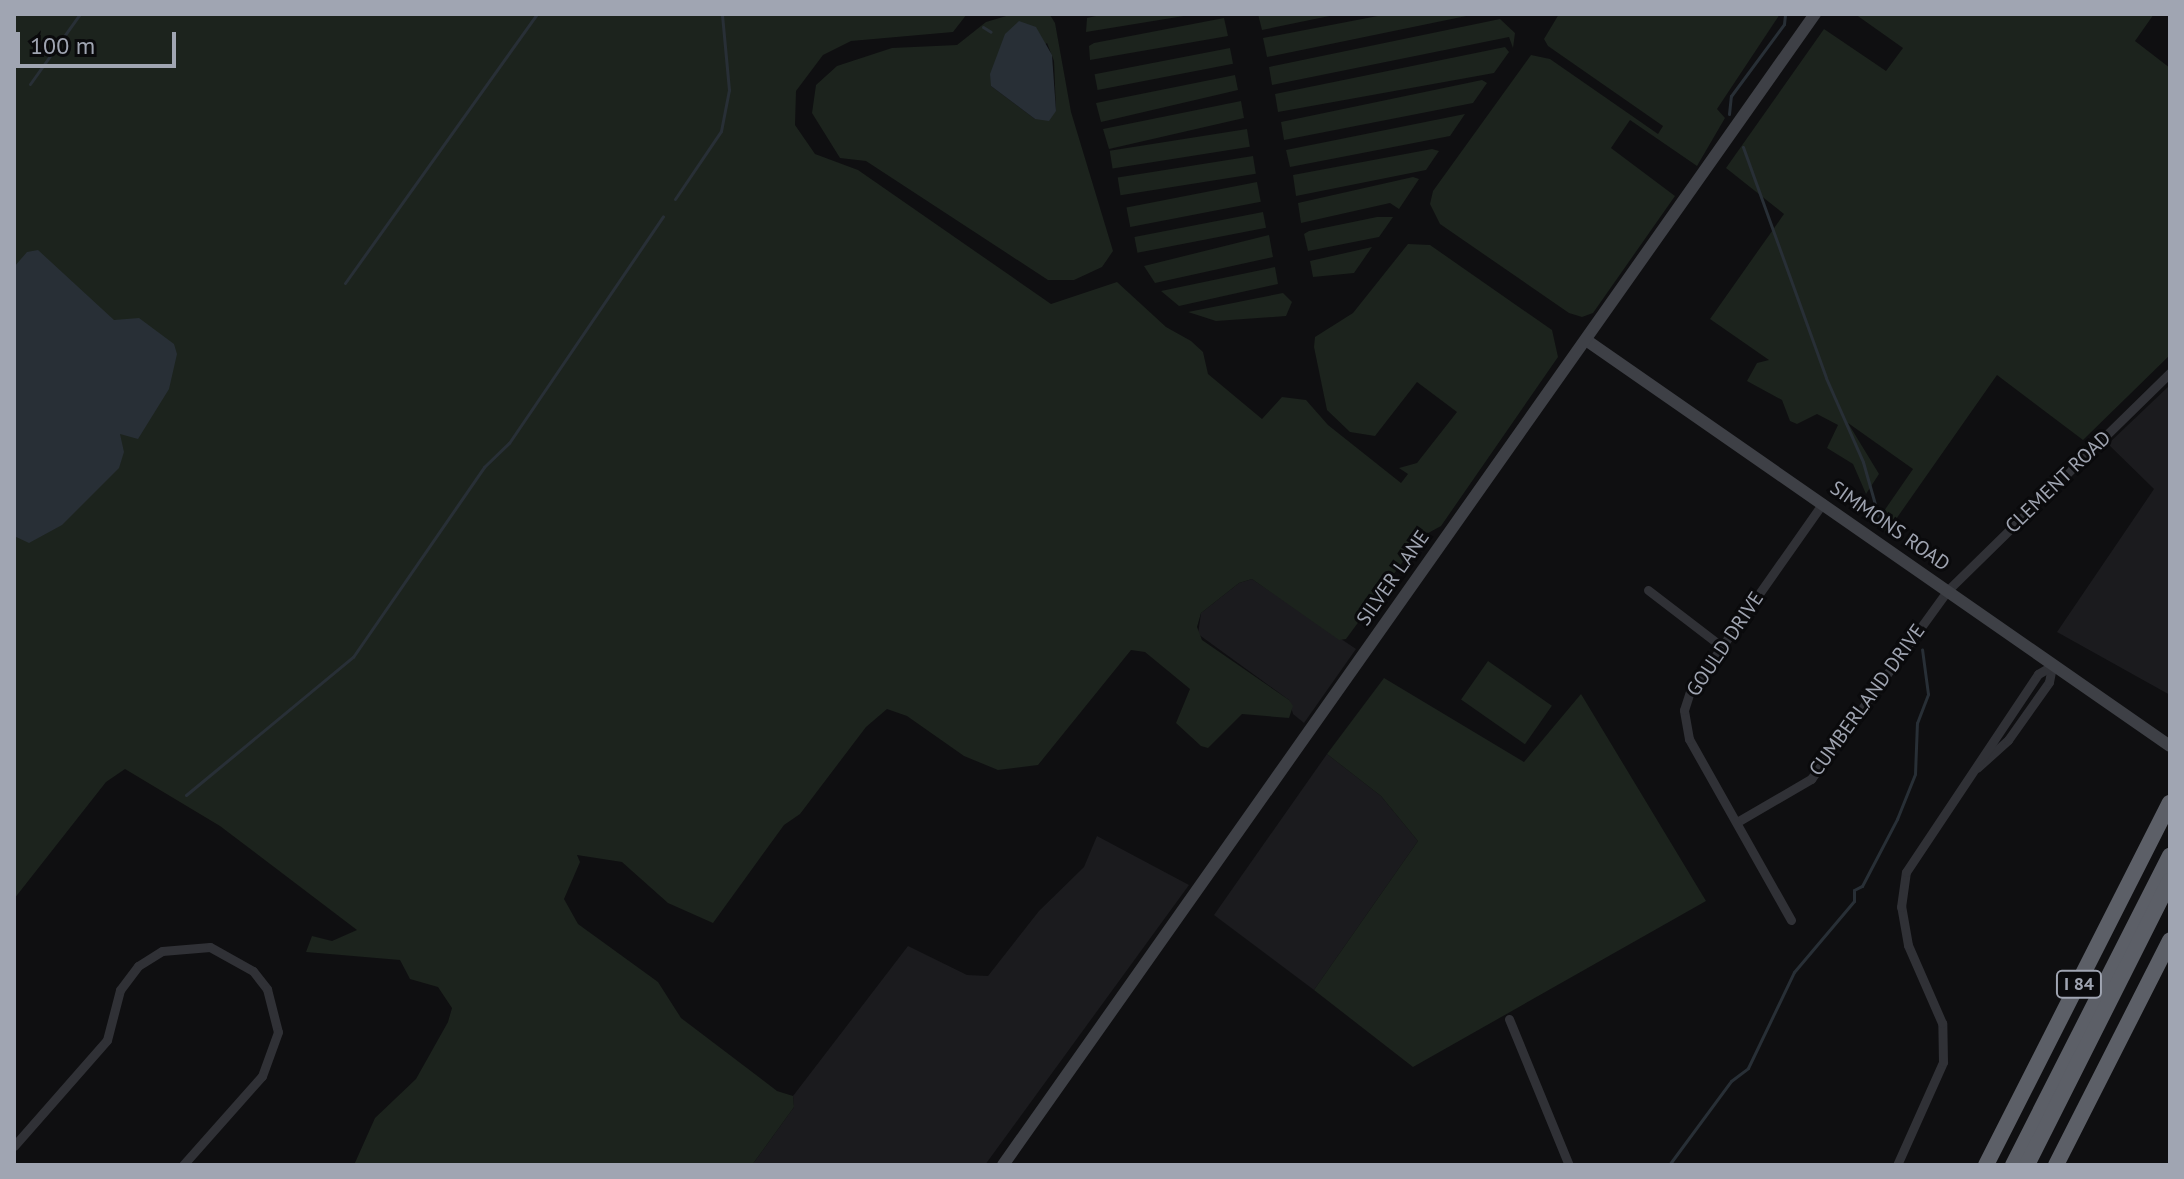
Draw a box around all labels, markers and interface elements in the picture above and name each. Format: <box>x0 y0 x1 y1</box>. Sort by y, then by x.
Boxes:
scale bar <box>20 16 180 66</box>
text: 100 m <box>30 30 95 61</box>
street label: CLEMENT ROAD <box>2000 425 2116 539</box>
street label: SIMMONS ROAD <box>1826 476 1954 576</box>
street label: SILVER LANE <box>1352 526 1434 630</box>
street label: GOULD DRIVE <box>1681 587 1769 701</box>
street label: CUMBERLAND DRIVE <box>1804 620 1930 780</box>
road number: I 84 <box>2055 970 2103 998</box>

